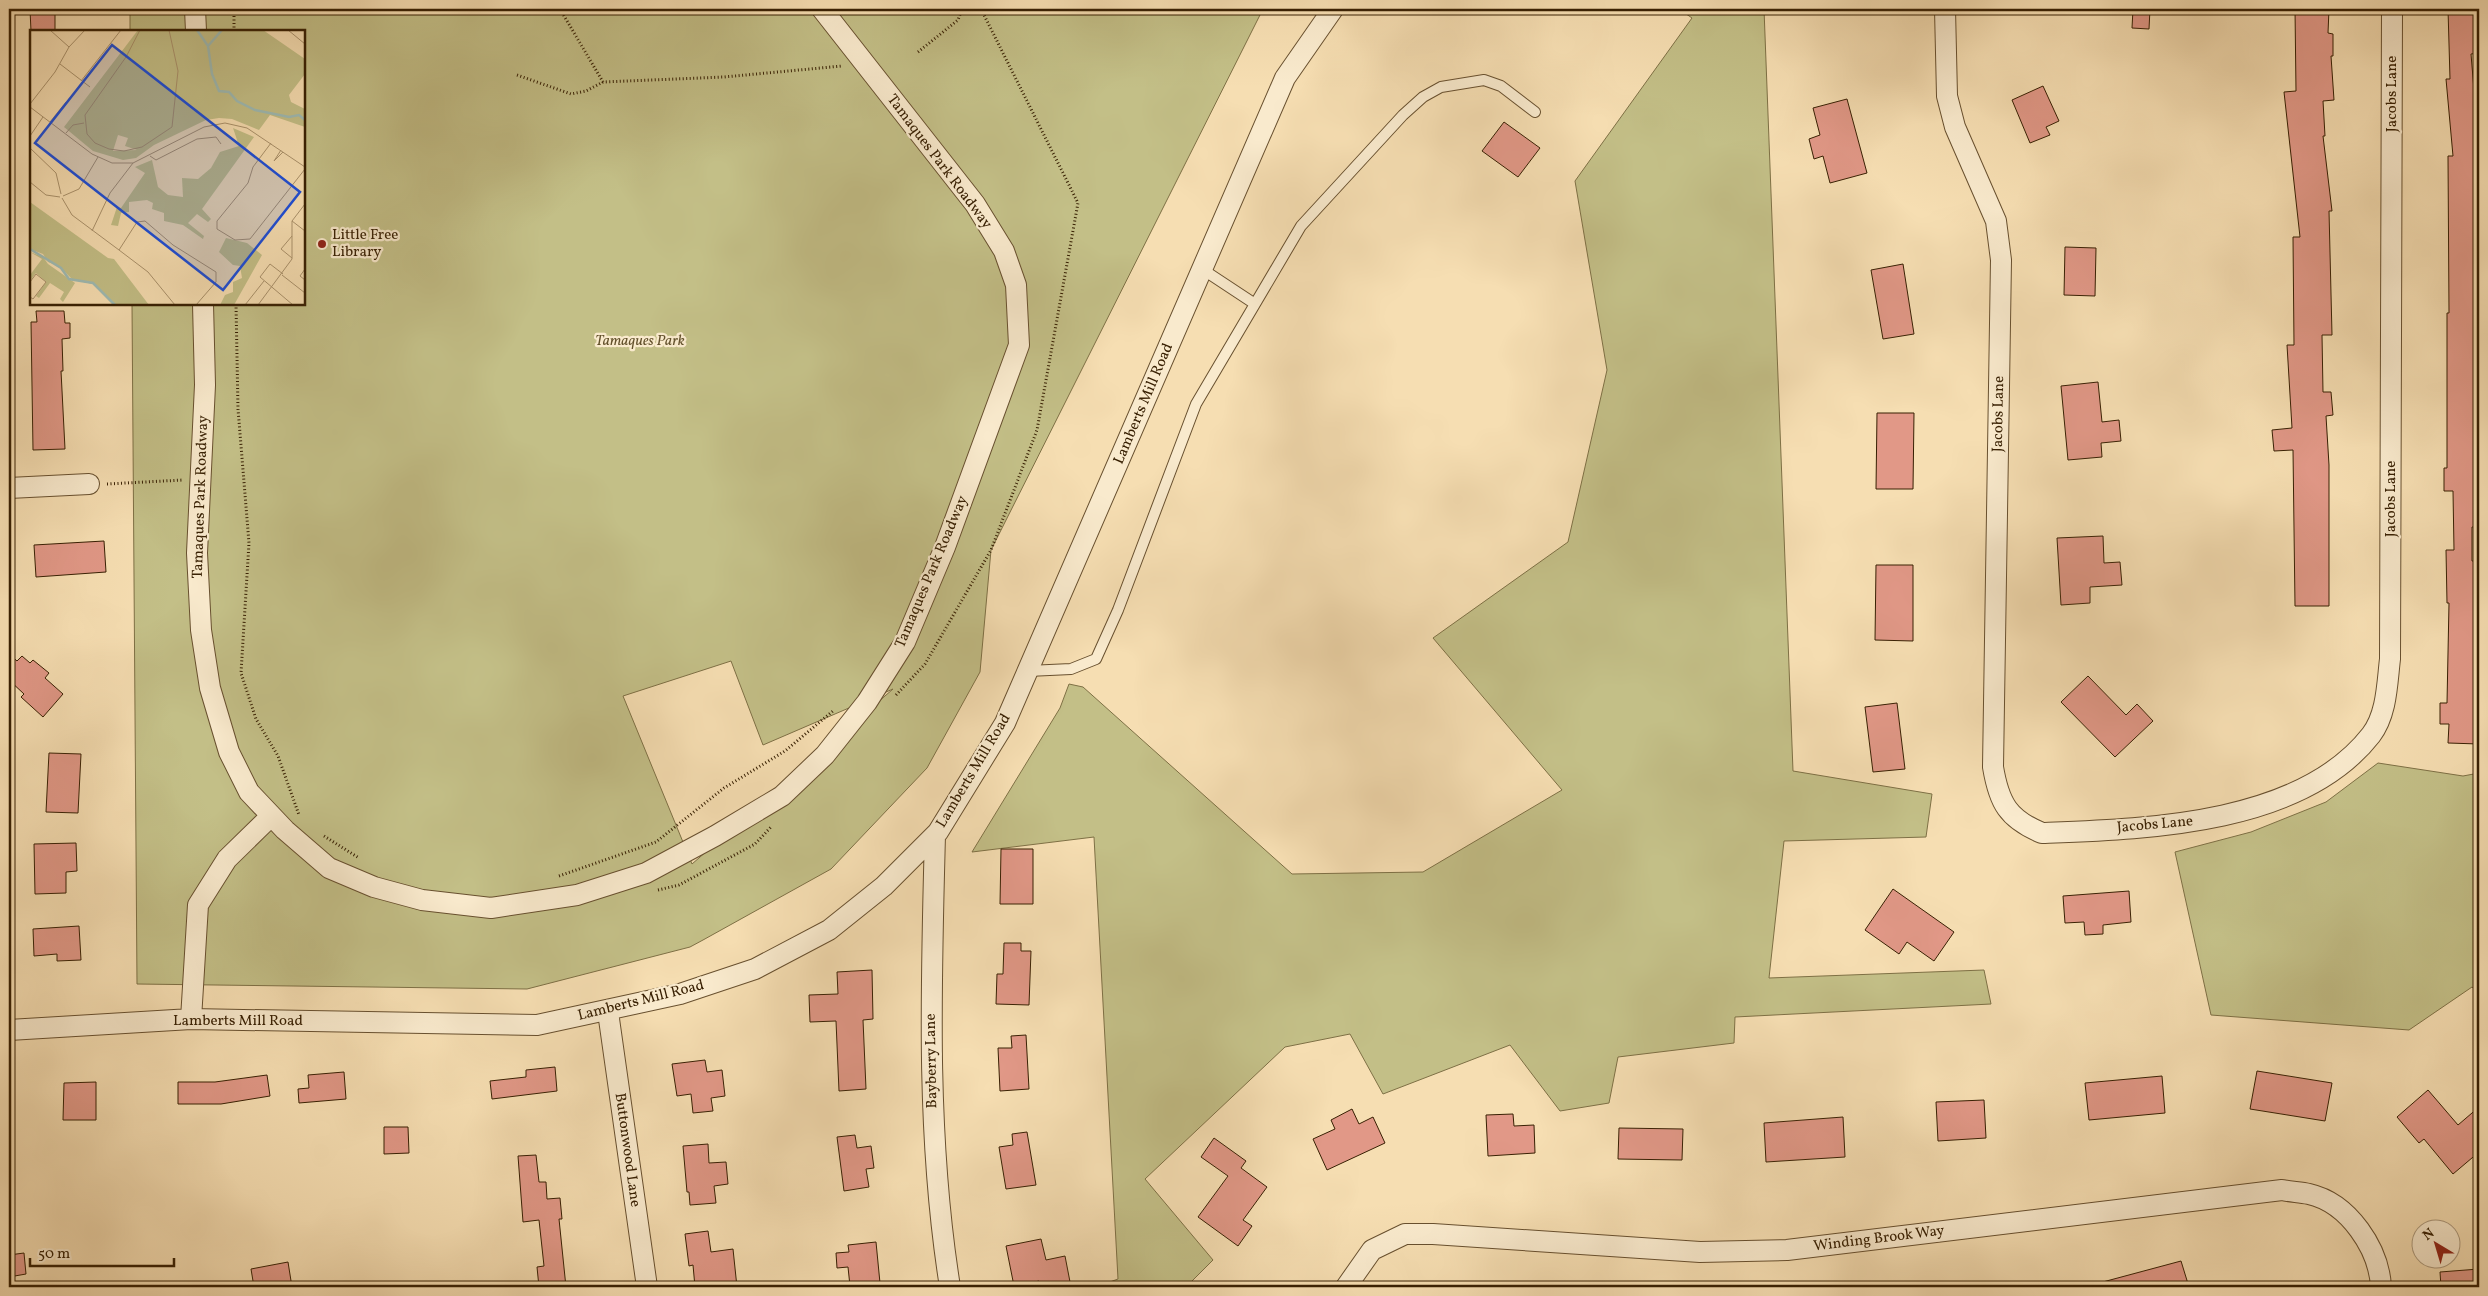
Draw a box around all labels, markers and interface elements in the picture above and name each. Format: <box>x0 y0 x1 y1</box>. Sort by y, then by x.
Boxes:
inset map <box>30 30 305 305</box>
street label: Jacobs Lane <box>2382 56 2403 132</box>
street label: Tamaques Park Roadway <box>881 90 997 234</box>
place label: Little Free Library <box>332 225 398 263</box>
marker: Little Free Library <box>316 238 328 250</box>
park label: Tamaques Park <box>595 331 685 352</box>
street label: Lamberts Mill Road <box>1109 340 1179 468</box>
street label: Jacobs Lane <box>1988 376 2010 452</box>
street label: Tamaques Park Roadway <box>188 415 214 579</box>
street label: Jacobs Lane <box>2381 461 2402 537</box>
street label: Tamaques Park Roadway <box>890 493 974 651</box>
street label: Lamberts Mill Road <box>932 710 1016 832</box>
street label: Jacobs Lane <box>2116 811 2194 839</box>
street label: Lamberts Mill Road <box>576 975 706 1027</box>
street label: Lamberts Mill Road <box>173 1011 303 1032</box>
street label: Bayberry Lane <box>921 1013 943 1109</box>
street label: Buttonwood Lane <box>609 1092 645 1208</box>
north arrow <box>2410 1218 2460 1268</box>
street label: Winding Brook Way <box>1812 1221 1946 1257</box>
text: N <box>2419 1224 2439 1246</box>
scale bar <box>30 1236 174 1268</box>
text: 50 m <box>38 1244 70 1265</box>

